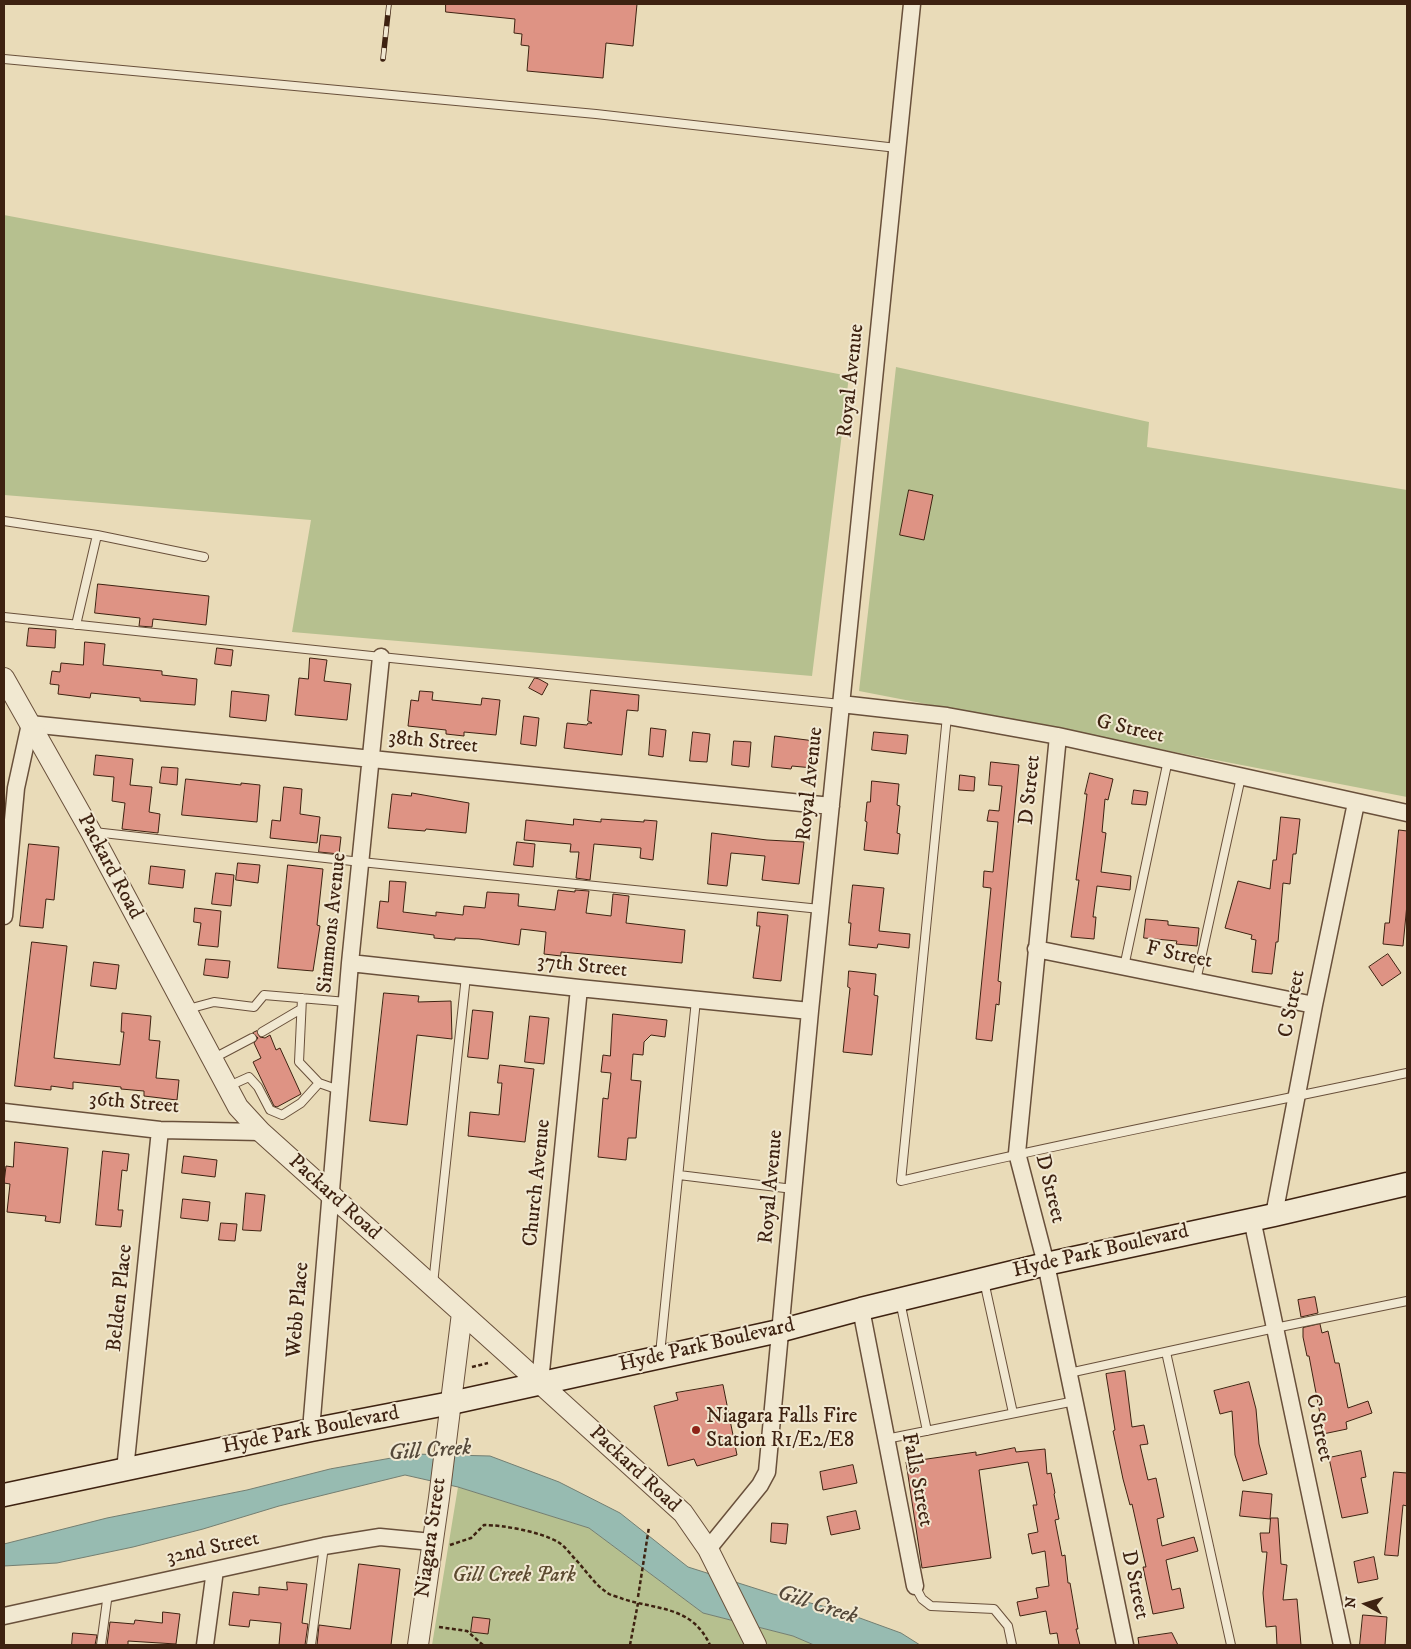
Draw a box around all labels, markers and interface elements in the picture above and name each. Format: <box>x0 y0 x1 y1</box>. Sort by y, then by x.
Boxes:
street label: Royal Avenue <box>833 323 871 439</box>
street label: G Street <box>1094 710 1166 750</box>
street label: 38th Street <box>387 726 479 760</box>
street label: Royal Avenue <box>792 726 830 842</box>
street label: D Street <box>1015 754 1047 826</box>
street label: Packard Road <box>71 810 147 924</box>
street label: Simmons Avenue <box>313 851 353 995</box>
street label: F Street <box>1144 937 1214 975</box>
street label: 37th Street <box>536 950 628 984</box>
street label: C Street <box>1274 968 1312 1040</box>
street label: 36th Street <box>88 1087 180 1121</box>
street label: Church Avenue <box>519 1118 557 1248</box>
street label: Royal Avenue <box>754 1129 790 1245</box>
street label: Packard Road <box>283 1150 385 1246</box>
street label: D Street <box>1028 1152 1070 1226</box>
street label: Hyde Park Boulevard <box>1011 1220 1191 1284</box>
street label: Belden Place <box>103 1243 139 1353</box>
street label: Webb Place <box>282 1261 316 1359</box>
street label: Hyde Park Boulevard <box>617 1314 797 1378</box>
street label: C Street <box>1299 1392 1337 1464</box>
street label: Hyde Park Boulevard <box>221 1402 401 1460</box>
place label: Niagara Falls Fire Station R1/E2/E8 <box>706 1405 857 1455</box>
street label: Packard Road <box>583 1421 685 1519</box>
marker: Niagara Falls Fire Station R1/E2/E8 <box>690 1424 702 1436</box>
street label: Falls Street <box>895 1431 937 1529</box>
water label: Gill Creek <box>388 1436 472 1468</box>
street label: Niagara Street <box>411 1476 453 1600</box>
street label: 32nd Street <box>165 1527 261 1571</box>
street label: D Street <box>1114 1548 1154 1622</box>
park label: Gill Creek Park <box>452 1564 576 1590</box>
north arrow <box>1341 1579 1391 1629</box>
water label: Gill Creek <box>774 1581 860 1631</box>
text: N <box>1342 1596 1361 1609</box>

